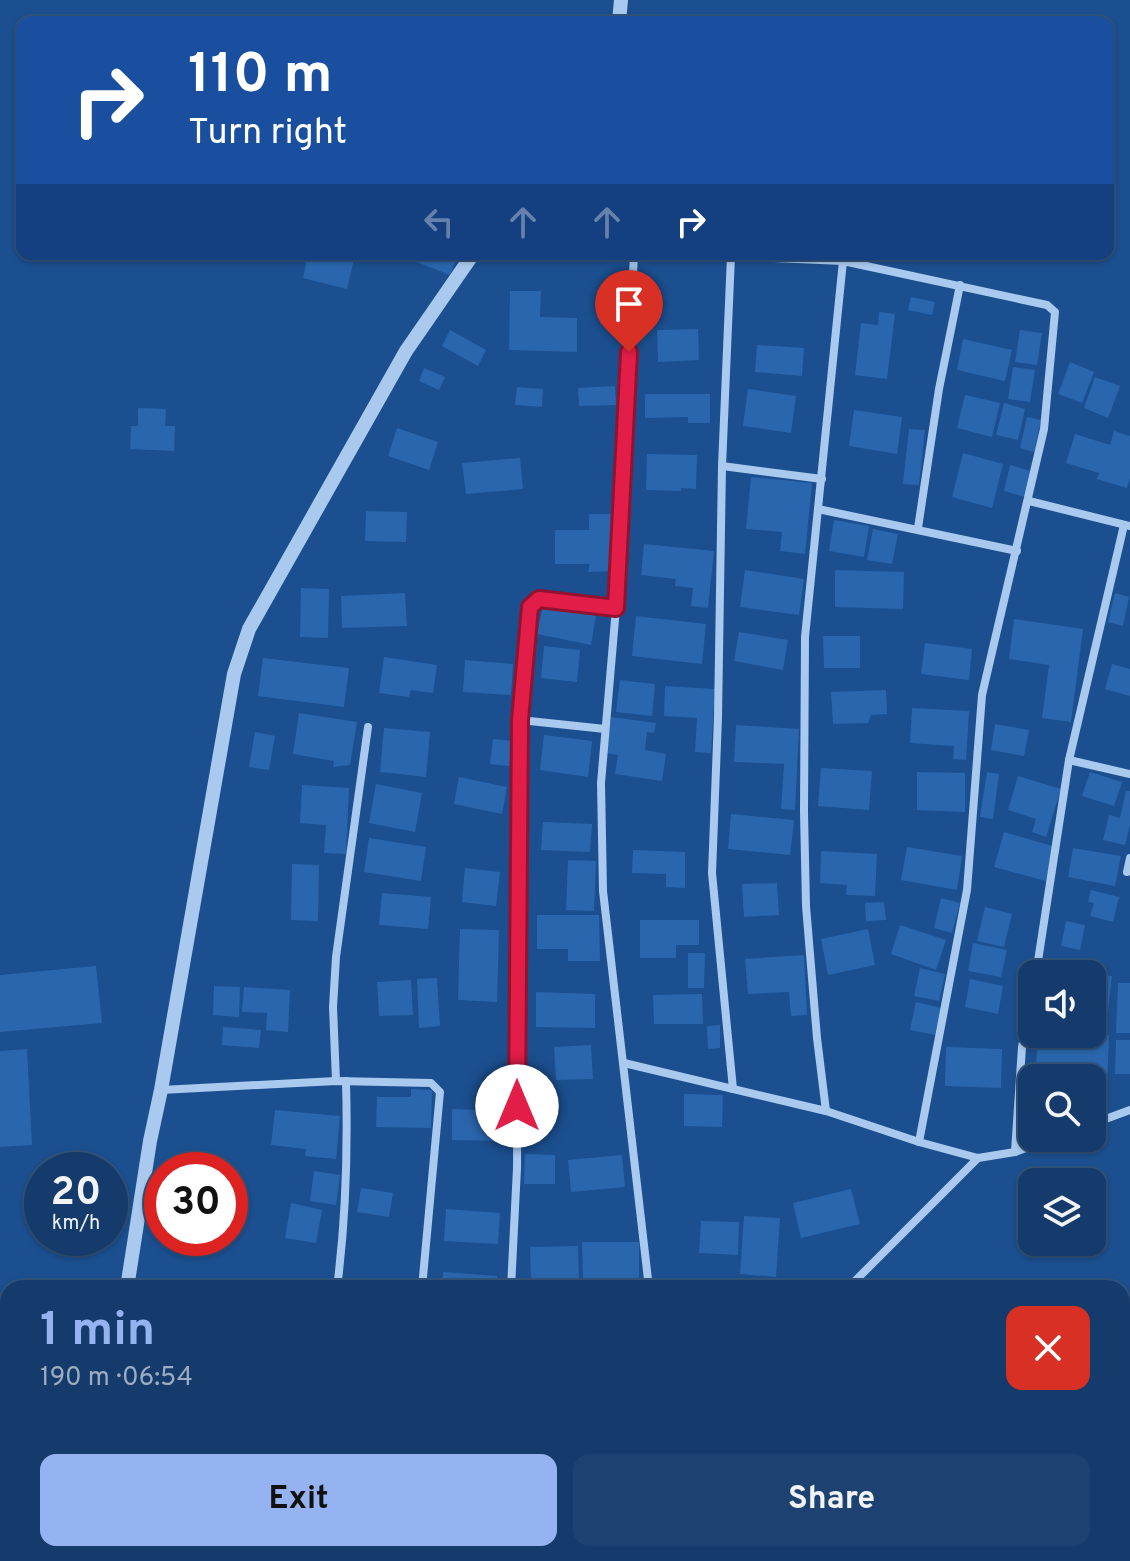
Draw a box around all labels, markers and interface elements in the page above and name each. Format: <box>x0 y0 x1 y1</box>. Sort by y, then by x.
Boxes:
text: 110 m <box>188 42 333 112</box>
icon: right <box>56 48 160 152</box>
text: Turn right <box>188 111 347 157</box>
icon: left <box>417 200 461 244</box>
icon: ahead <box>501 200 545 244</box>
icon: ahead <box>585 200 629 244</box>
icon: right <box>669 200 713 244</box>
pin <box>595 270 663 352</box>
icon: arrive <box>607 282 651 326</box>
map controls <box>1018 960 1106 1256</box>
button: sound <box>1018 960 1106 1048</box>
position arrow <box>475 1064 559 1148</box>
button: search <box>1018 1064 1106 1152</box>
speed limit sign: 30 <box>144 1152 248 1256</box>
button: layers <box>1018 1168 1106 1256</box>
text: 20 <box>51 1169 101 1219</box>
text: km/h <box>52 1211 100 1237</box>
text: 1 min <box>40 1302 155 1362</box>
button: close <box>1006 1306 1090 1390</box>
text: 190 m · 06:54 <box>40 1362 193 1395</box>
button: Exit <box>40 1454 557 1546</box>
button: Share <box>573 1454 1090 1546</box>

